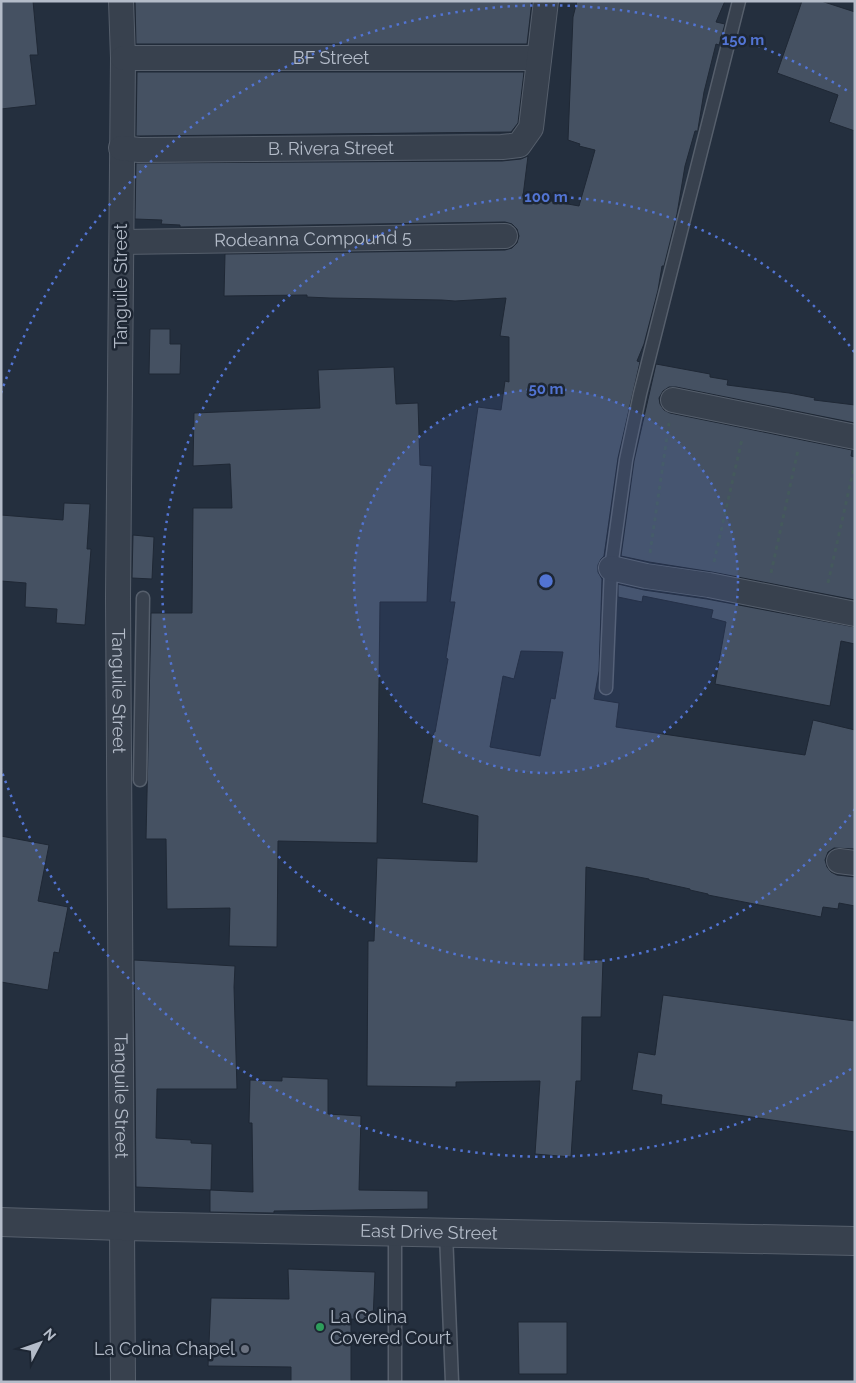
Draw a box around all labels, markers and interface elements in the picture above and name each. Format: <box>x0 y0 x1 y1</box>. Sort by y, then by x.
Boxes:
text: 150 m <box>722 31 764 49</box>
street label: BF Street <box>293 47 369 68</box>
street label: B. Rivera Street <box>268 137 394 159</box>
text: 100 m <box>524 188 568 206</box>
street label: Tanguile Street <box>110 223 131 349</box>
street label: Rodeanna Compound 5 <box>214 226 412 251</box>
text: 50 m <box>528 380 564 398</box>
centre of rings <box>537 572 555 590</box>
street label: Tanguile Street <box>108 628 130 754</box>
street label: Tanguile Street <box>111 1033 133 1159</box>
street label: East Drive Street <box>360 1220 498 1244</box>
place label: La Colina Covered Court <box>330 1306 451 1348</box>
north arrow <box>15 1318 65 1368</box>
marker: La Colina Covered Court <box>314 1321 326 1333</box>
text: N <box>40 1325 59 1344</box>
place label: La Colina Chapel <box>94 1338 235 1359</box>
marker: La Colina Chapel <box>239 1343 251 1355</box>

